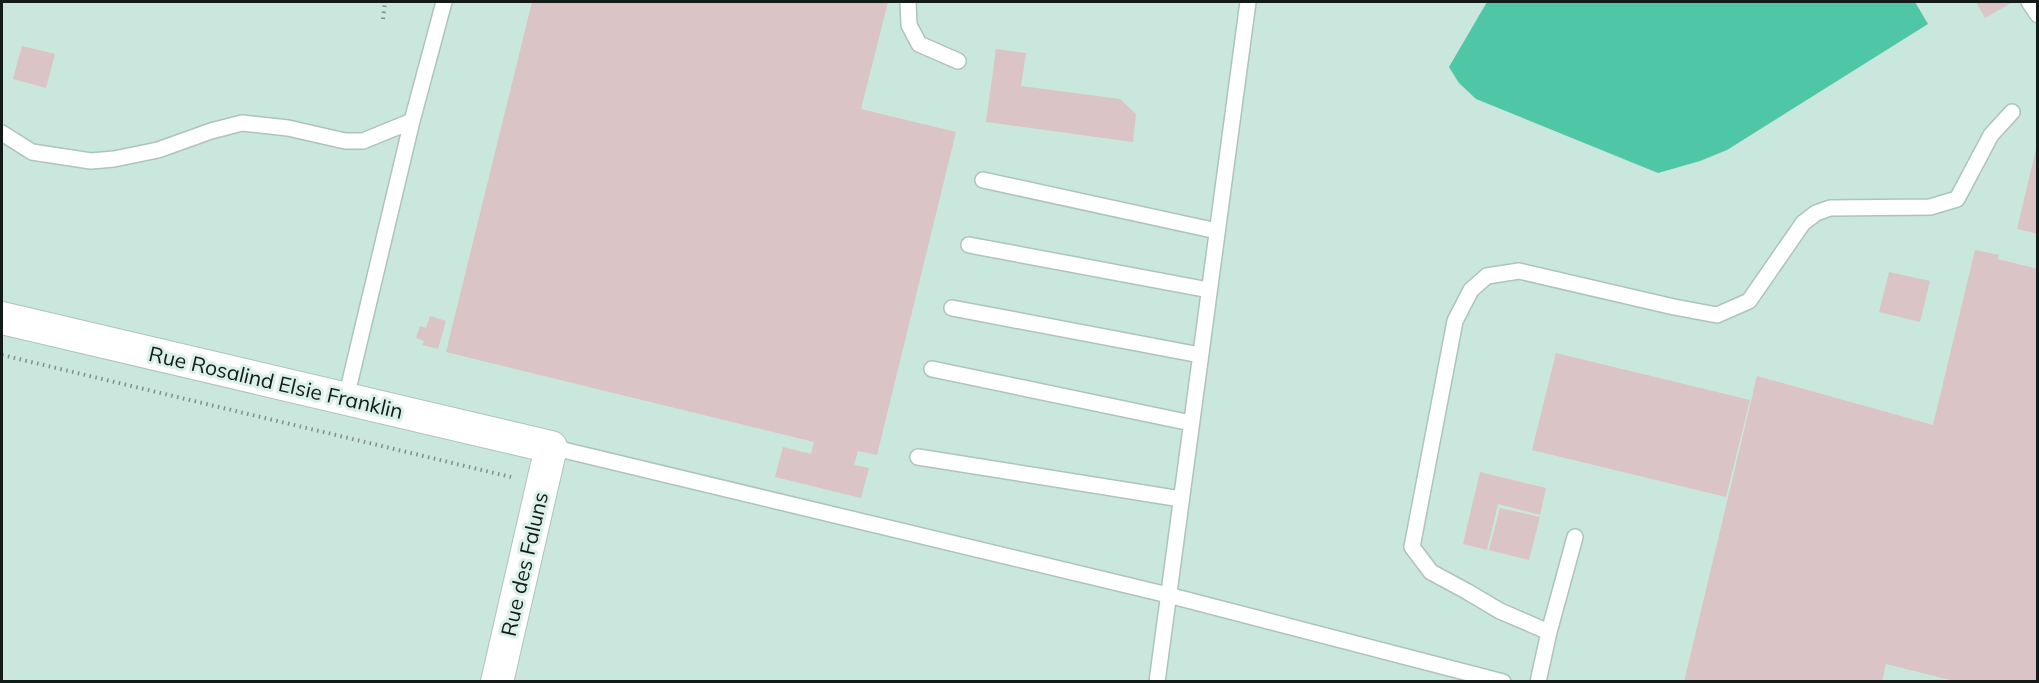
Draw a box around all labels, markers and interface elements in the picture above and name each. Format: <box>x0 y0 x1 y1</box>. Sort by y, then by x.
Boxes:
street label: Rue Rosalind Elsie Franklin <box>146 340 406 424</box>
street label: Rue des Faluns <box>495 489 553 639</box>

